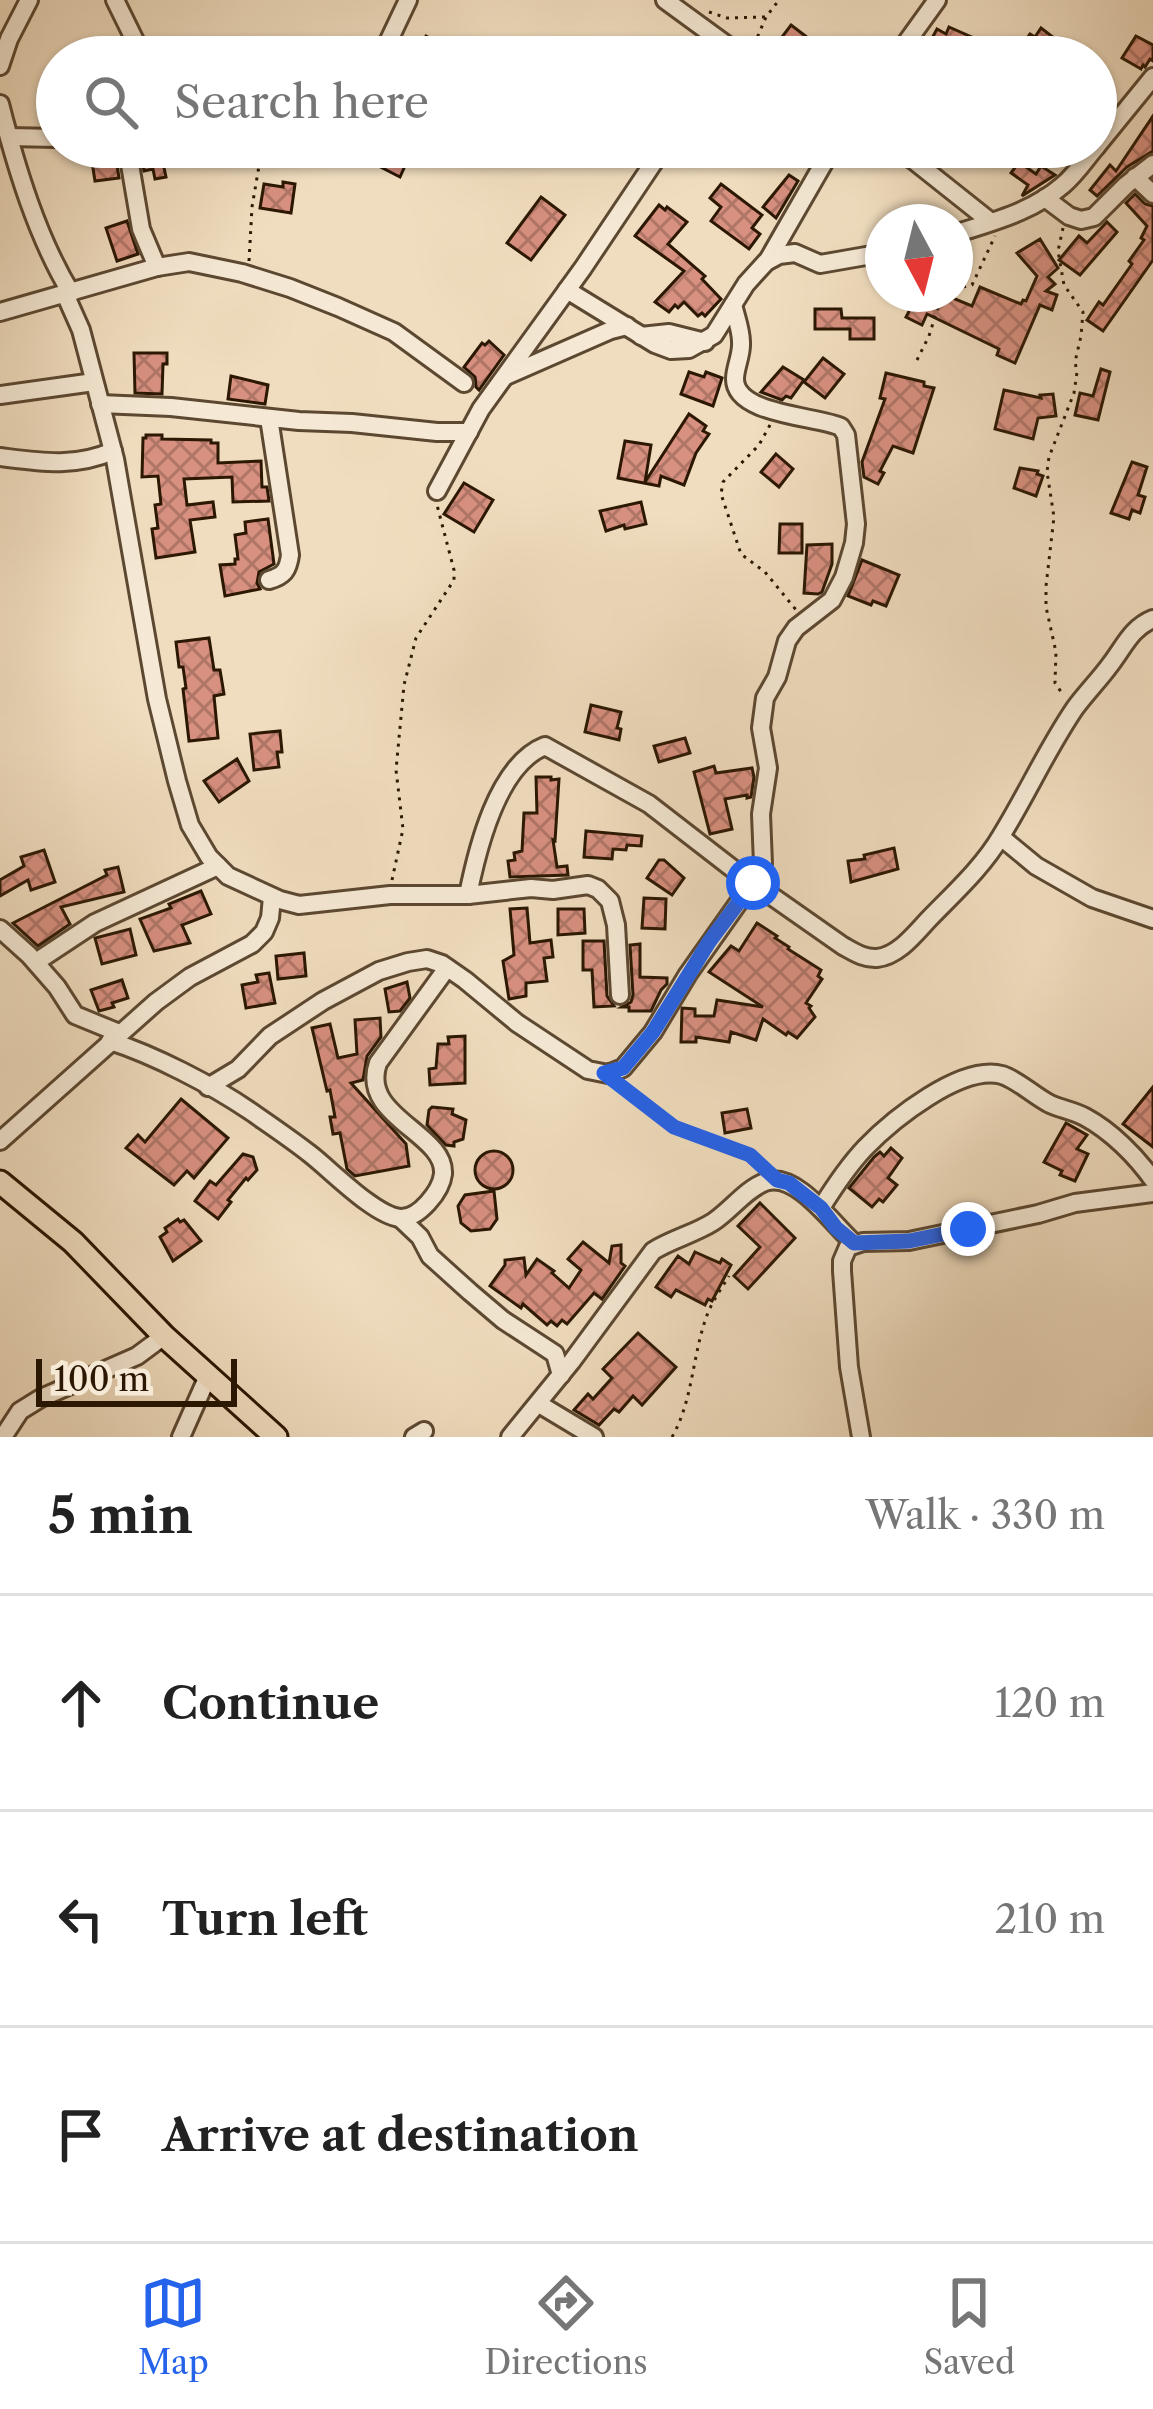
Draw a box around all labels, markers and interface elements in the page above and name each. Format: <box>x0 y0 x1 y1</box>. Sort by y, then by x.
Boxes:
search box <box>36 36 1117 168</box>
icon: search <box>78 69 144 135</box>
text: Search here <box>174 74 429 130</box>
north arrow <box>865 204 973 312</box>
route start <box>726 856 780 910</box>
route end <box>941 1202 995 1256</box>
scale bar <box>36 1353 237 1406</box>
text: 100 m <box>54 1359 149 1400</box>
text: 5 min <box>48 1484 193 1546</box>
text: Walk · 330 m <box>866 1491 1105 1539</box>
icon: ahead <box>48 1670 114 1736</box>
text: Continue <box>162 1675 379 1731</box>
text: 120 m <box>995 1679 1105 1727</box>
icon: left <box>48 1886 114 1952</box>
text: Turn left <box>162 1891 368 1947</box>
text: 210 m <box>995 1895 1105 1943</box>
icon: arrive <box>48 2102 114 2168</box>
text: Arrive at destination <box>162 2107 639 2163</box>
tab: Map <box>138 2270 209 2383</box>
tab: Directions <box>485 2270 648 2383</box>
tab: Saved <box>923 2270 1015 2383</box>

